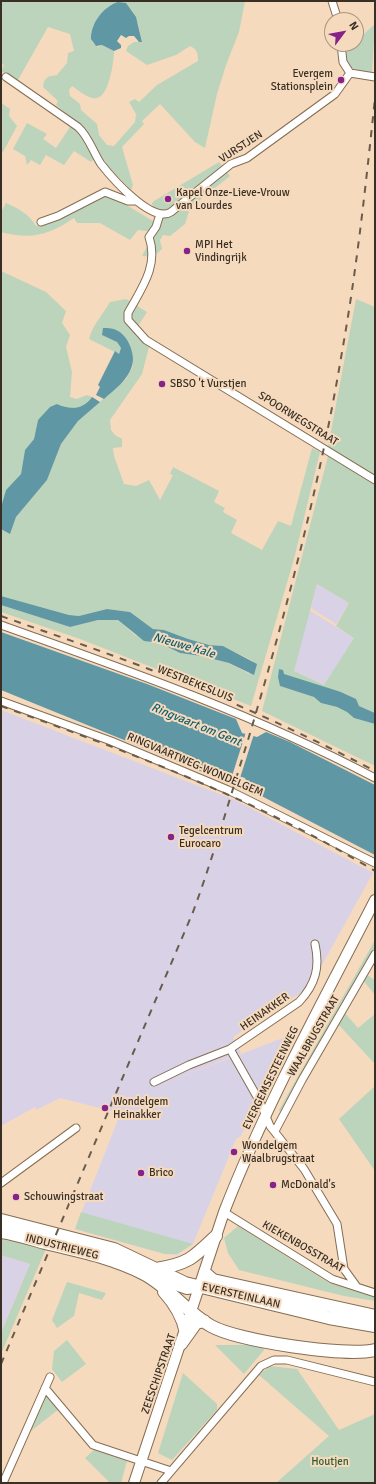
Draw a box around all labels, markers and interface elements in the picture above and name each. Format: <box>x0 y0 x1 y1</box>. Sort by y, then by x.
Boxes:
north arrow <box>324 12 364 52</box>
text: N <box>346 19 361 33</box>
place label: Evergem Stationsplein <box>271 67 333 93</box>
marker: Evergem Stationsplein <box>336 75 346 85</box>
street label: VURSTJEN <box>217 128 265 166</box>
place label: Kapel Onze-Lieve-Vrouw van Lourdes <box>176 186 290 212</box>
marker: Kapel Onze-Lieve-Vrouw van Lourdes <box>163 194 173 204</box>
place label: MPI Het Vindingrijk <box>195 238 247 264</box>
marker: MPI Het Vindingrijk <box>182 246 192 256</box>
place label: SBSO 't Vurstjen <box>170 377 246 391</box>
marker: SBSO 't Vurstjen <box>157 379 167 389</box>
street label: SPOORWEGSTRAAT <box>256 389 340 449</box>
water label: Nieuwe Kale <box>151 630 217 662</box>
street label: WESTBEKESLUIS <box>155 663 235 705</box>
water label: Ringvaart om Gent <box>149 700 243 750</box>
street label: RINGVAARTWEG-WONDELGEM <box>125 730 265 800</box>
place label: Tegelcentrum Eurocaro <box>179 824 243 850</box>
marker: Tegelcentrum Eurocaro <box>166 832 176 842</box>
street label: HEINAKKER <box>238 990 292 1034</box>
street label: WAALBRUGSTRAAT <box>285 993 343 1079</box>
street label: EVERGEMSESTEENWEG <box>240 1024 302 1132</box>
place label: Wondelgem Heinakker <box>113 1095 168 1121</box>
marker: Wondelgem Heinakker <box>100 1103 110 1113</box>
place label: Wondelgem Waalbrugstraat <box>242 1139 315 1165</box>
marker: Wondelgem Waalbrugstraat <box>229 1147 239 1157</box>
place label: Brico <box>149 1166 174 1180</box>
marker: Brico <box>136 1168 146 1178</box>
place label: McDonald's <box>281 1178 336 1192</box>
marker: McDonald's <box>268 1180 278 1190</box>
place label: Schouwingstraat <box>24 1190 103 1204</box>
marker: Schouwingstraat <box>11 1192 21 1202</box>
street label: KIEKENBOSSTRAAT <box>260 1218 346 1276</box>
street label: INDUSTRIEWEG <box>24 1232 100 1262</box>
street label: EVERSTEINLAAN <box>200 1281 282 1311</box>
street label: ZEESCHIPSTRAAT <box>139 1332 179 1416</box>
park label: Houtjen <box>311 1455 349 1469</box>

